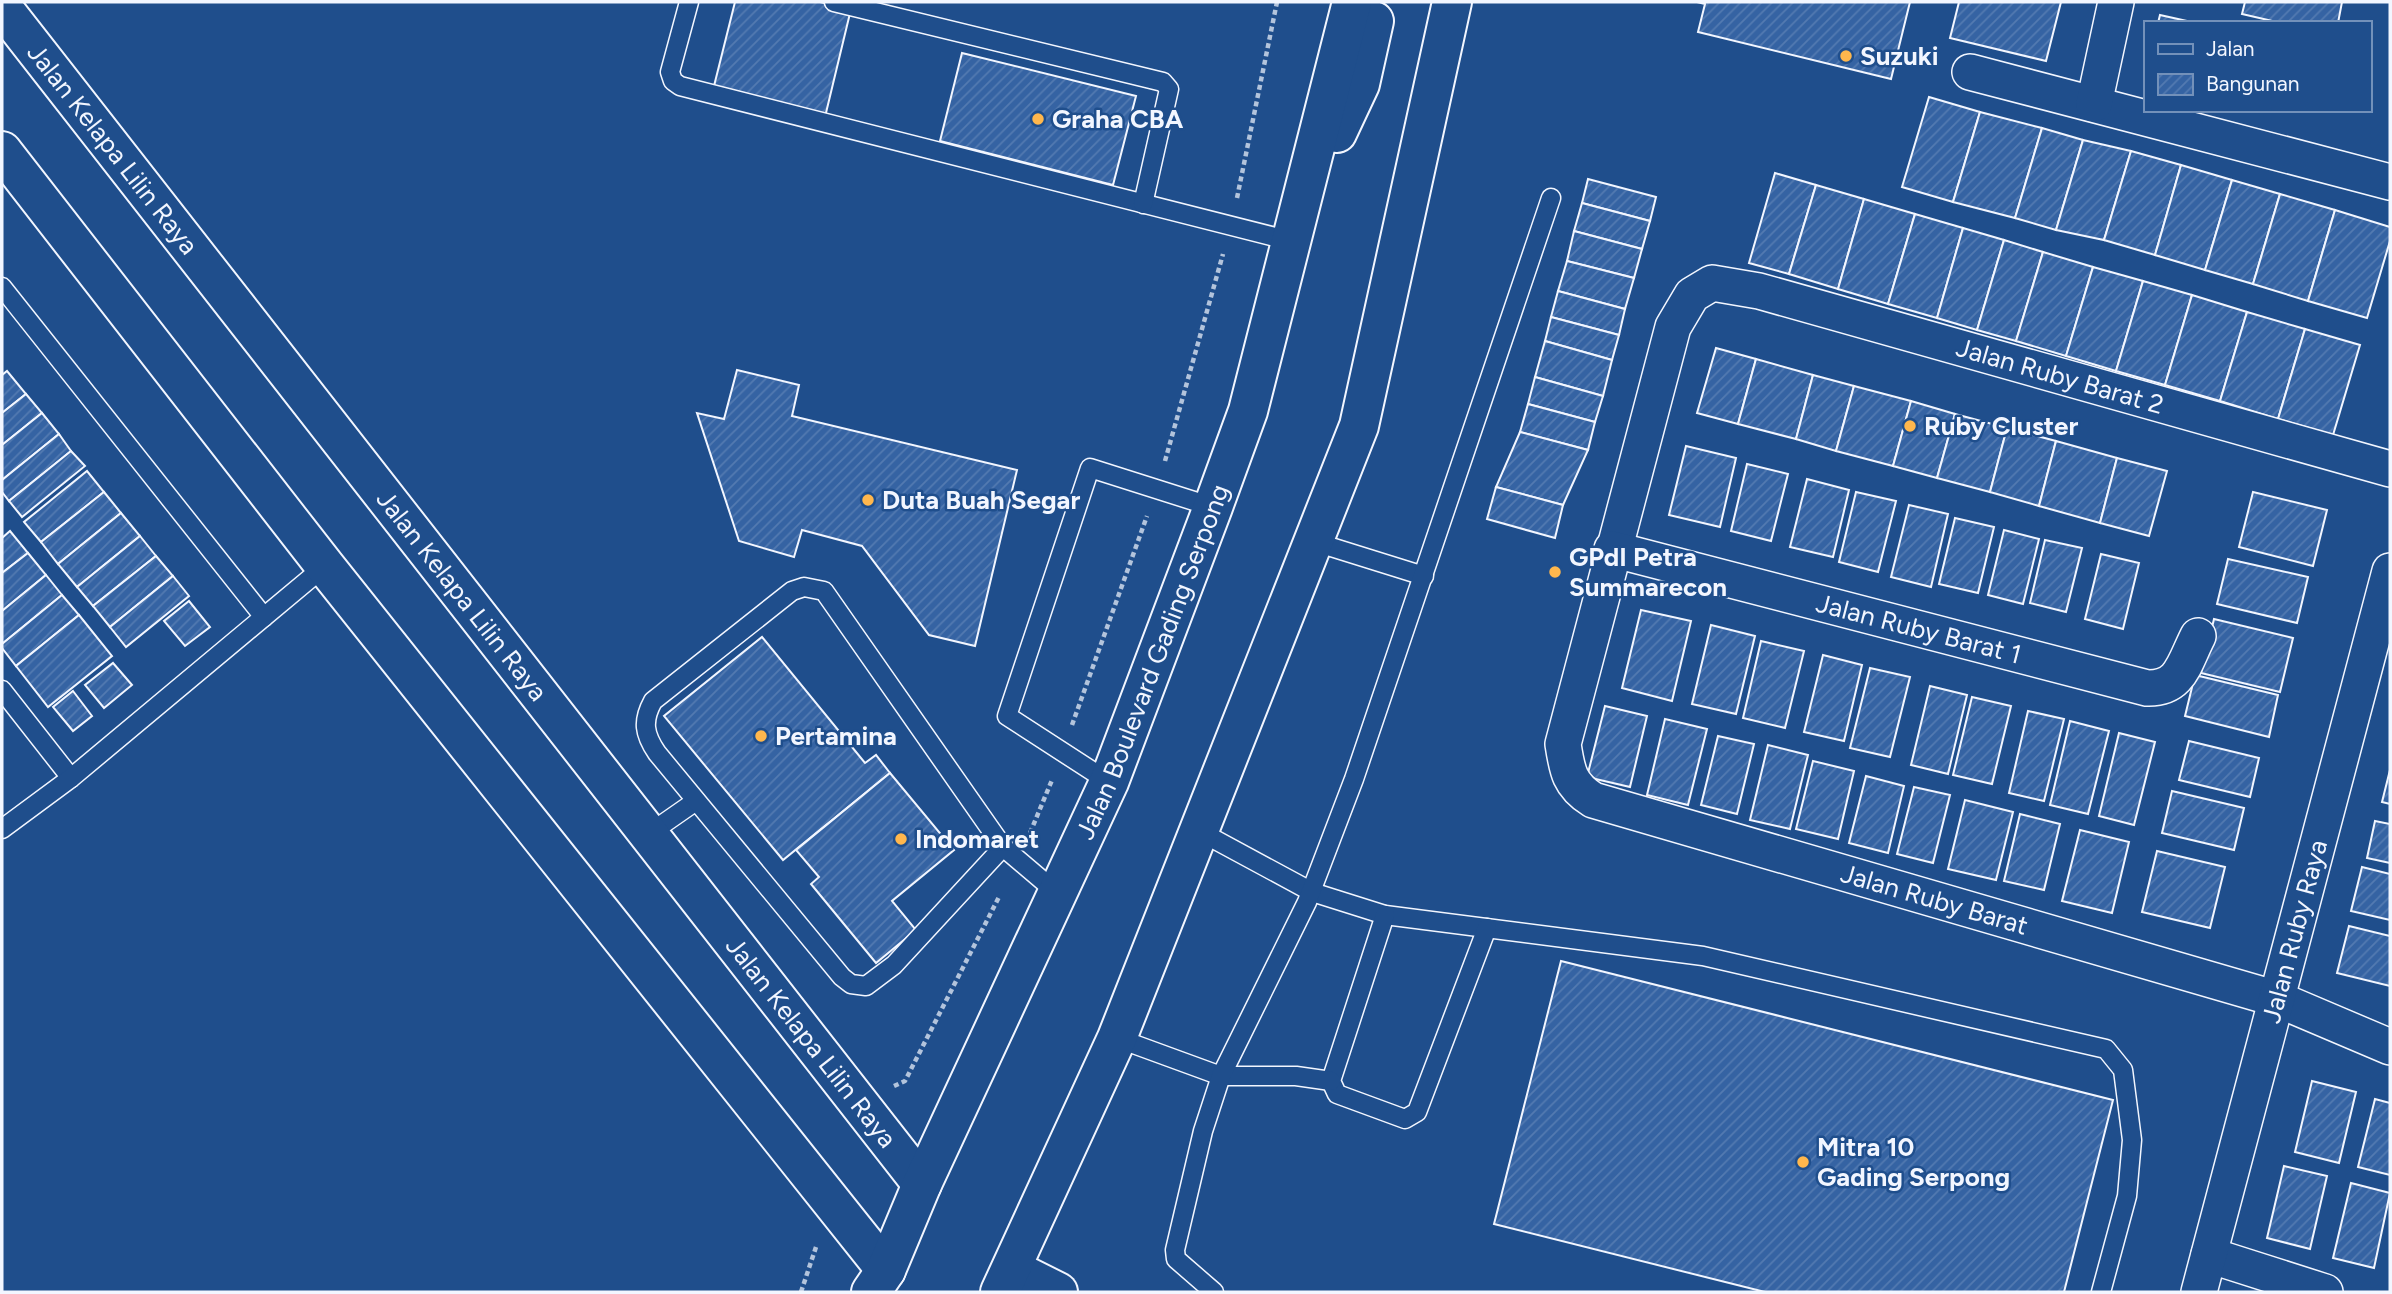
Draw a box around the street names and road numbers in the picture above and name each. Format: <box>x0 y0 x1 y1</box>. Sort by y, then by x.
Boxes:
street label: Jalan Kelapa Lilin Raya <box>21 37 205 261</box>
street label: Jalan Ruby Barat 2 <box>1953 331 2167 421</box>
street label: Jalan Boulevard Gading Serpong <box>1069 480 1236 844</box>
street label: Jalan Kelapa Lilin Raya <box>370 484 554 707</box>
street label: Jalan Ruby Barat 1 <box>1813 587 2025 671</box>
street label: Jalan Ruby Raya <box>2255 836 2334 1027</box>
street label: Jalan Ruby Barat <box>1837 857 2032 942</box>
street label: Jalan Kelapa Lilin Raya <box>719 930 904 1154</box>

